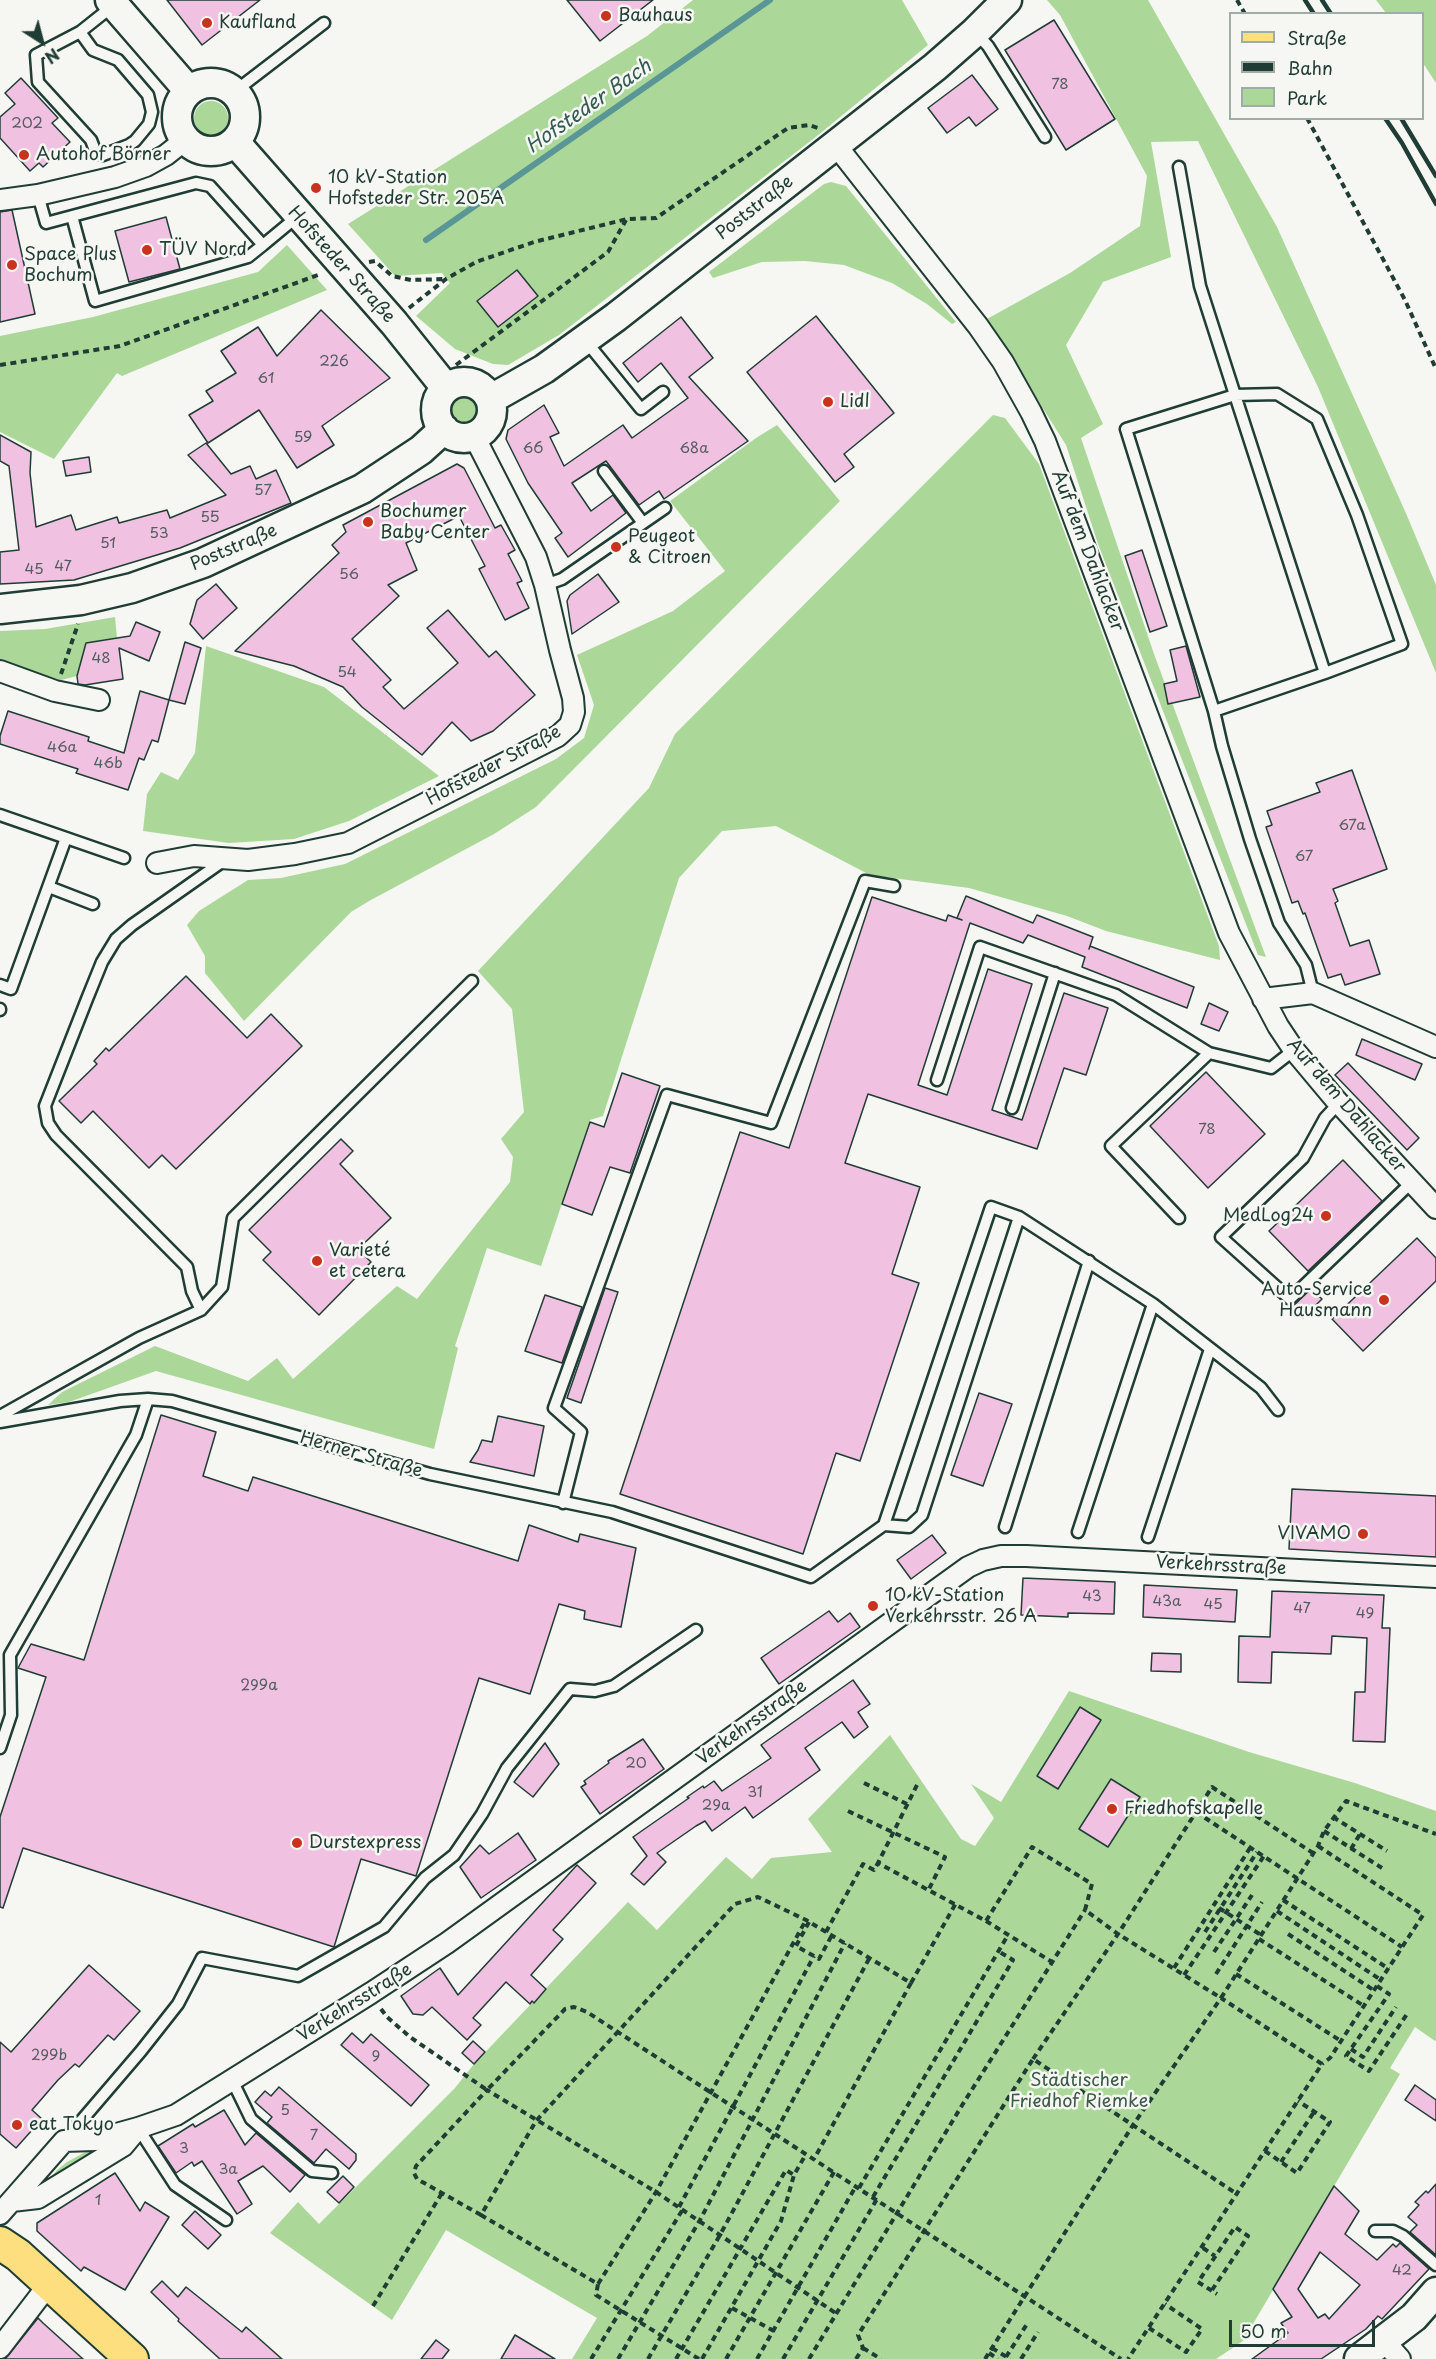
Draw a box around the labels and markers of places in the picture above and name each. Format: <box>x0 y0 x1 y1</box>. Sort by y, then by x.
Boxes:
place label: Bauhaus <box>618 5 692 27</box>
marker: Bauhaus <box>599 9 613 23</box>
place label: Kaufland <box>219 12 296 34</box>
marker: Kaufland <box>200 16 214 30</box>
place label: Autohof Börner <box>36 144 171 166</box>
marker: Autohof Börner <box>17 148 31 162</box>
place label: 10 kV-Station Hofsteder Str. 205A <box>328 167 504 210</box>
marker: 10 kV-Station Hofsteder Str. 205A <box>309 181 323 195</box>
place label: TÜV Nord <box>159 239 247 261</box>
marker: TÜV Nord <box>140 243 154 257</box>
place label: Space Plus Bochum <box>24 244 117 286</box>
marker: Space Plus Bochum <box>5 258 19 272</box>
place label: Lidl <box>840 391 870 413</box>
marker: Lidl <box>821 395 835 409</box>
place label: Bochumer Baby Center <box>380 501 489 544</box>
marker: Bochumer Baby Center <box>361 515 375 529</box>
place label: Peugeot & Citroen <box>628 526 711 568</box>
marker: Peugeot & Citroen <box>609 540 623 554</box>
place label: MedLog24 <box>1223 1205 1314 1227</box>
marker: MedLog24 <box>1319 1209 1333 1223</box>
place label: Varieté et cetera <box>329 1240 406 1282</box>
marker: Varieté et cetera <box>310 1254 324 1268</box>
place label: Auto-Service Hausmann <box>1261 1279 1372 1322</box>
marker: Auto-Service Hausmann <box>1377 1293 1391 1307</box>
place label: VIVAMO <box>1278 1523 1351 1545</box>
marker: VIVAMO <box>1356 1527 1370 1541</box>
place label: 10 kV-Station Verkehrsstr. 26 A <box>885 1585 1037 1628</box>
marker: 10 kV-Station Verkehrsstr. 26 A <box>866 1599 880 1613</box>
place label: Friedhofskapelle <box>1124 1798 1263 1820</box>
marker: Friedhofskapelle <box>1105 1802 1119 1816</box>
place label: Durstexpress <box>309 1832 421 1854</box>
marker: Durstexpress <box>290 1836 304 1850</box>
place label: eat Tokyo <box>29 2114 114 2136</box>
marker: eat Tokyo <box>10 2118 24 2132</box>

